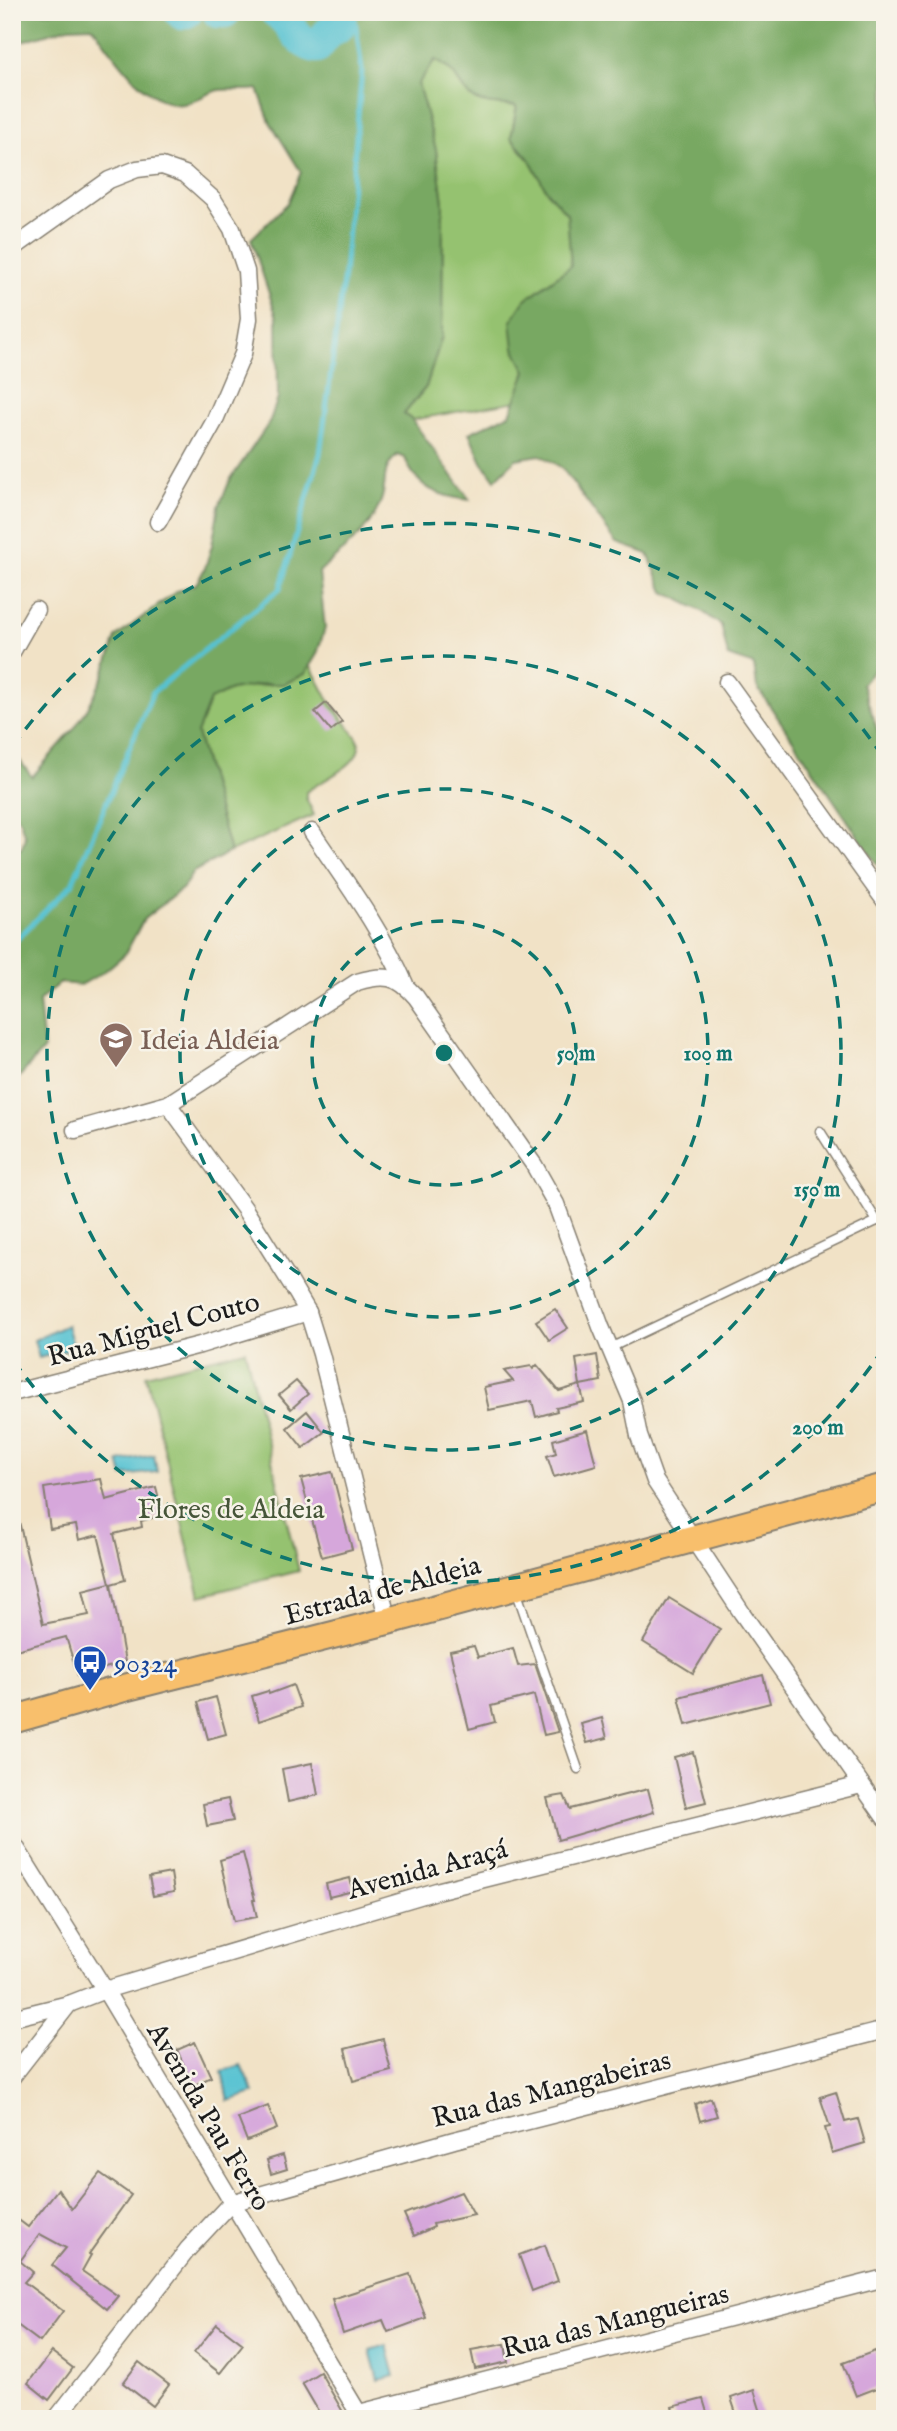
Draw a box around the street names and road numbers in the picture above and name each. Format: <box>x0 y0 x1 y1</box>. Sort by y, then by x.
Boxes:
street label: Rua Miguel Couto <box>44 1285 264 1376</box>
street label: Estrada de Aldeia <box>280 1548 486 1634</box>
street label: Avenida Araçá <box>343 1832 512 1909</box>
street label: Avenida Pau Ferro <box>137 2016 278 2218</box>
street label: Rua das Mangabeiras <box>428 2044 675 2137</box>
street label: Rua das Mangueiras <box>499 2277 733 2368</box>

